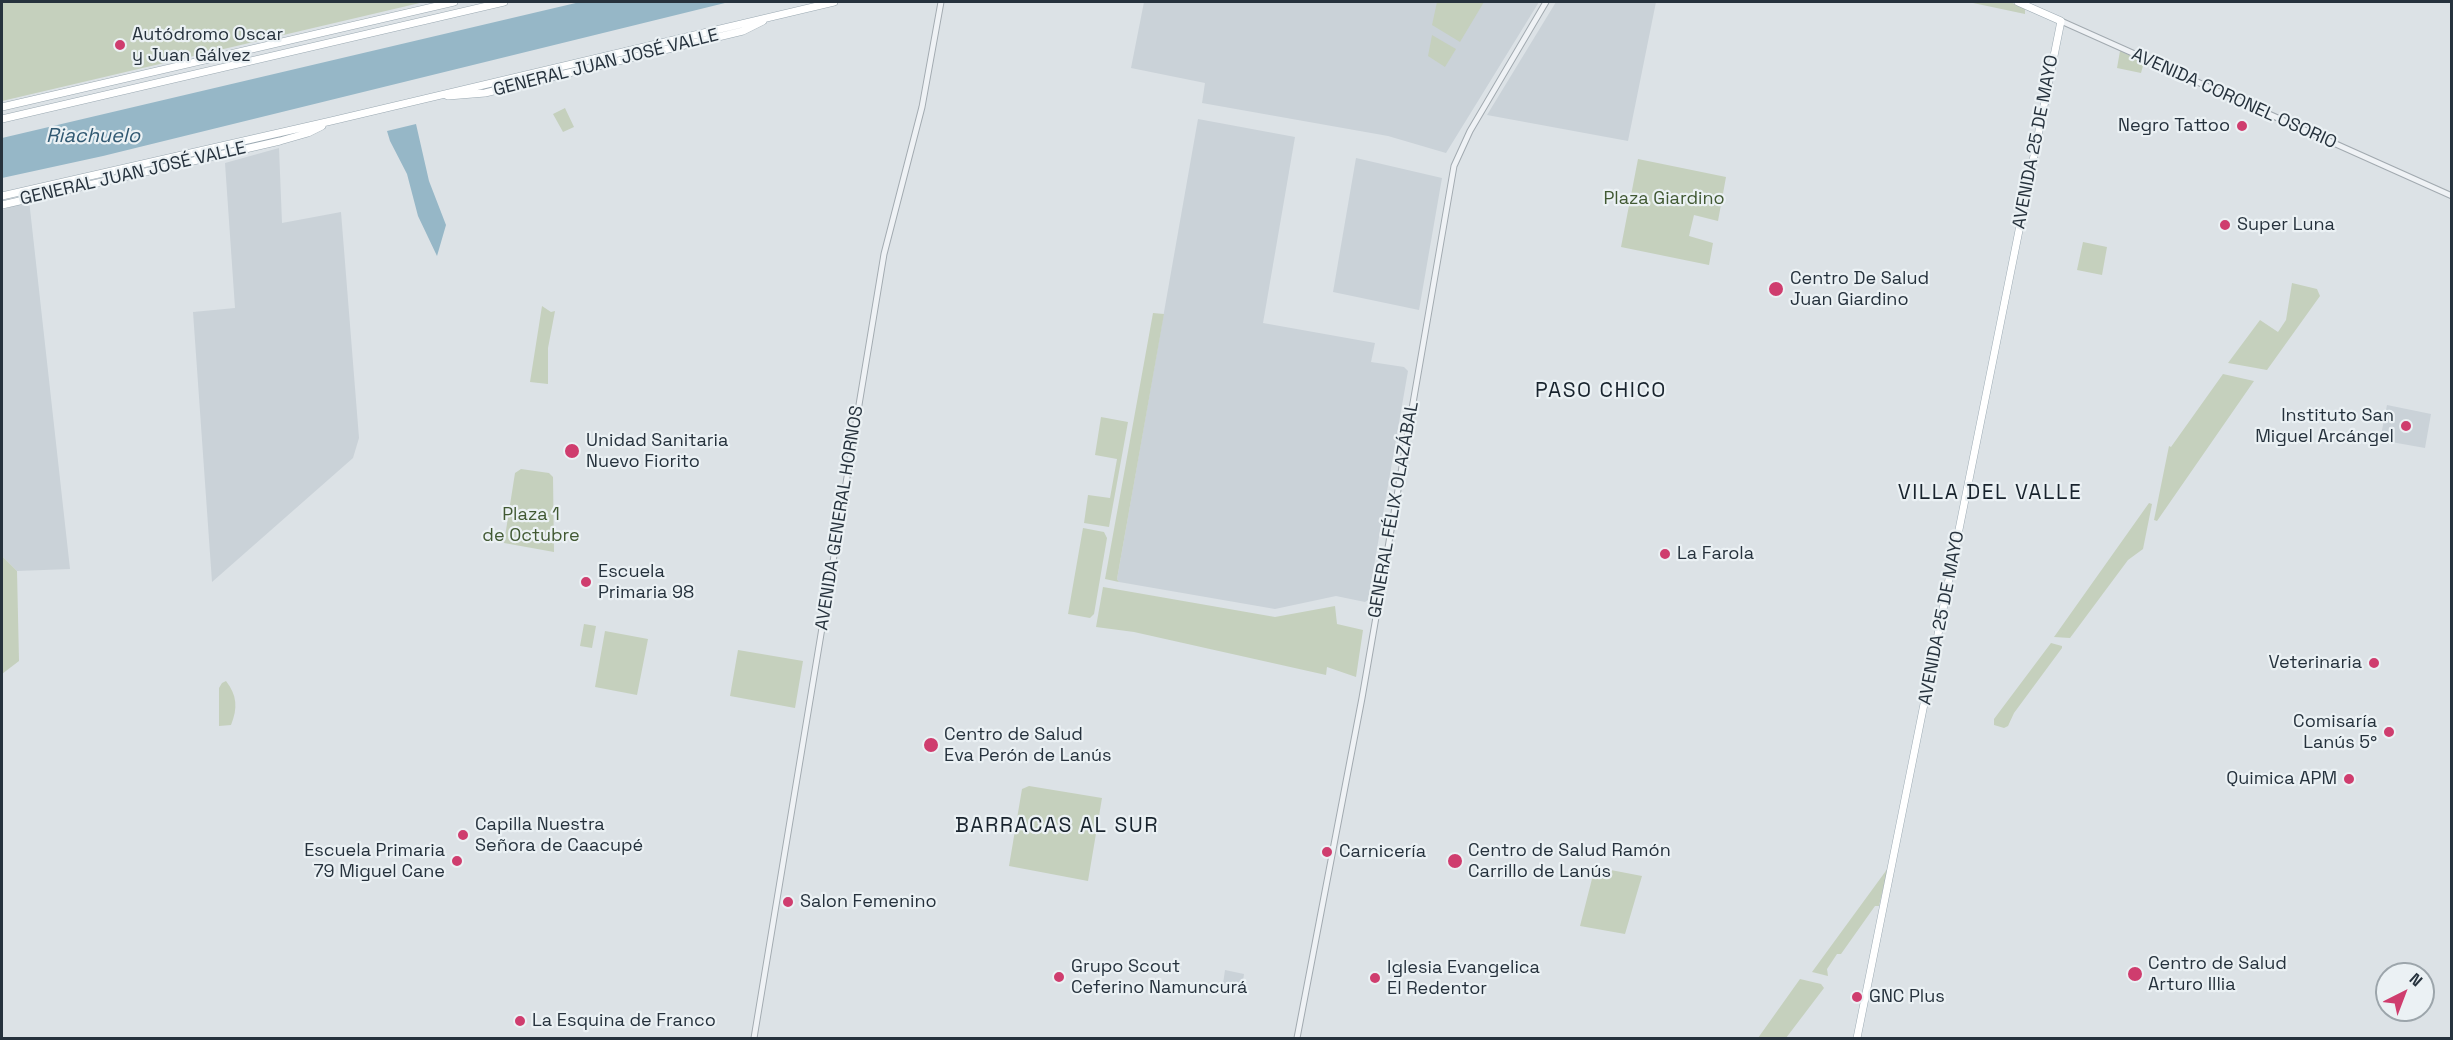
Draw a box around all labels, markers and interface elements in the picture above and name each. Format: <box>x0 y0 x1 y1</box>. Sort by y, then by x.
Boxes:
place label: Autódromo Oscar y Juan Gálvez <box>132 24 283 66</box>
street label: GENERAL JUAN JOSÉ VALLE <box>491 25 721 101</box>
marker: Autódromo Oscar y Juan Gálvez <box>113 38 127 52</box>
street label: AVENIDA CORONEL OSORIO <box>2128 44 2340 154</box>
street label: AVENIDA 25 DE MAYO <box>2009 53 2063 231</box>
place label: Negro Tattoo <box>2118 115 2230 137</box>
marker: Negro Tattoo <box>2235 119 2249 133</box>
water label: Riachuelo <box>46 125 140 149</box>
street label: GENERAL JUAN JOSÉ VALLE <box>18 137 248 211</box>
park label: Plaza Giardino <box>1603 188 1725 210</box>
place label: Super Luna <box>2237 214 2335 236</box>
marker: Super Luna <box>2218 218 2232 232</box>
place label: Centro De Salud Juan Giardino <box>1790 268 1929 310</box>
marker: Centro De Salud Juan Giardino <box>1767 280 1785 298</box>
district label: PASO CHICO <box>1535 378 1667 404</box>
street label: GENERAL FÉLIX OLAZÁBAL <box>1364 400 1424 620</box>
street label: AVENIDA GENERAL HORNOS <box>812 404 868 632</box>
place label: Instituto San Miguel Arcángel <box>2255 405 2394 448</box>
marker: Instituto San Miguel Arcángel <box>2399 419 2413 433</box>
place label: Unidad Sanitaria Nuevo Fiorito <box>586 430 728 472</box>
marker: Unidad Sanitaria Nuevo Fiorito <box>563 442 581 460</box>
district label: VILLA DEL VALLE <box>1898 480 2082 506</box>
park label: Plaza 1 de Octubre <box>482 504 580 546</box>
street label: AVENIDA 25 DE MAYO <box>1915 529 1969 707</box>
place label: La Farola <box>1677 543 1754 565</box>
marker: La Farola <box>1658 547 1672 561</box>
place label: Escuela Primaria 98 <box>598 561 694 604</box>
marker: Escuela Primaria 98 <box>579 575 593 589</box>
place label: Veterinaria <box>2268 652 2362 674</box>
marker: Veterinaria <box>2367 656 2381 670</box>
place label: Comisaría Lanús 5° <box>2293 711 2377 754</box>
place label: Centro de Salud Eva Perón de Lanús <box>944 724 1111 766</box>
marker: Comisaría Lanús 5° <box>2382 725 2396 739</box>
marker: Centro de Salud Eva Perón de Lanús <box>922 736 940 754</box>
place label: Quimica APM <box>2226 768 2337 790</box>
marker: Quimica APM <box>2342 772 2356 786</box>
district label: BARRACAS AL SUR <box>955 813 1159 839</box>
place label: Capilla Nuestra Señora de Caacupé <box>475 814 643 856</box>
marker: Capilla Nuestra Señora de Caacupé <box>456 828 470 842</box>
place label: Escuela Primaria 79 Miguel Cane <box>304 840 445 882</box>
place label: Centro de Salud Ramón Carrillo de Lanús <box>1468 840 1671 882</box>
place label: Carnicería <box>1339 841 1426 863</box>
marker: Carnicería <box>1320 845 1334 859</box>
marker: Centro de Salud Ramón Carrillo de Lanús <box>1446 852 1464 870</box>
marker: Escuela Primaria 79 Miguel Cane <box>450 854 464 868</box>
place label: Salon Femenino <box>800 891 937 913</box>
marker: Salon Femenino <box>781 895 795 909</box>
place label: Centro de Salud Arturo Illia <box>2148 953 2287 996</box>
place label: Grupo Scout Ceferino Namuncurá <box>1071 956 1247 998</box>
place label: Iglesia Evangelica El Redentor <box>1387 957 1540 1000</box>
north arrow <box>2375 962 2435 1022</box>
marker: Centro de Salud Arturo Illia <box>2126 965 2144 983</box>
text: N <box>2405 968 2427 991</box>
marker: Grupo Scout Ceferino Namuncurá <box>1052 970 1066 984</box>
marker: Iglesia Evangelica El Redentor <box>1368 971 1382 985</box>
place label: GNC Plus <box>1869 986 1945 1008</box>
marker: GNC Plus <box>1850 990 1864 1004</box>
place label: La Esquina de Franco <box>532 1010 716 1032</box>
marker: La Esquina de Franco <box>513 1014 527 1028</box>

